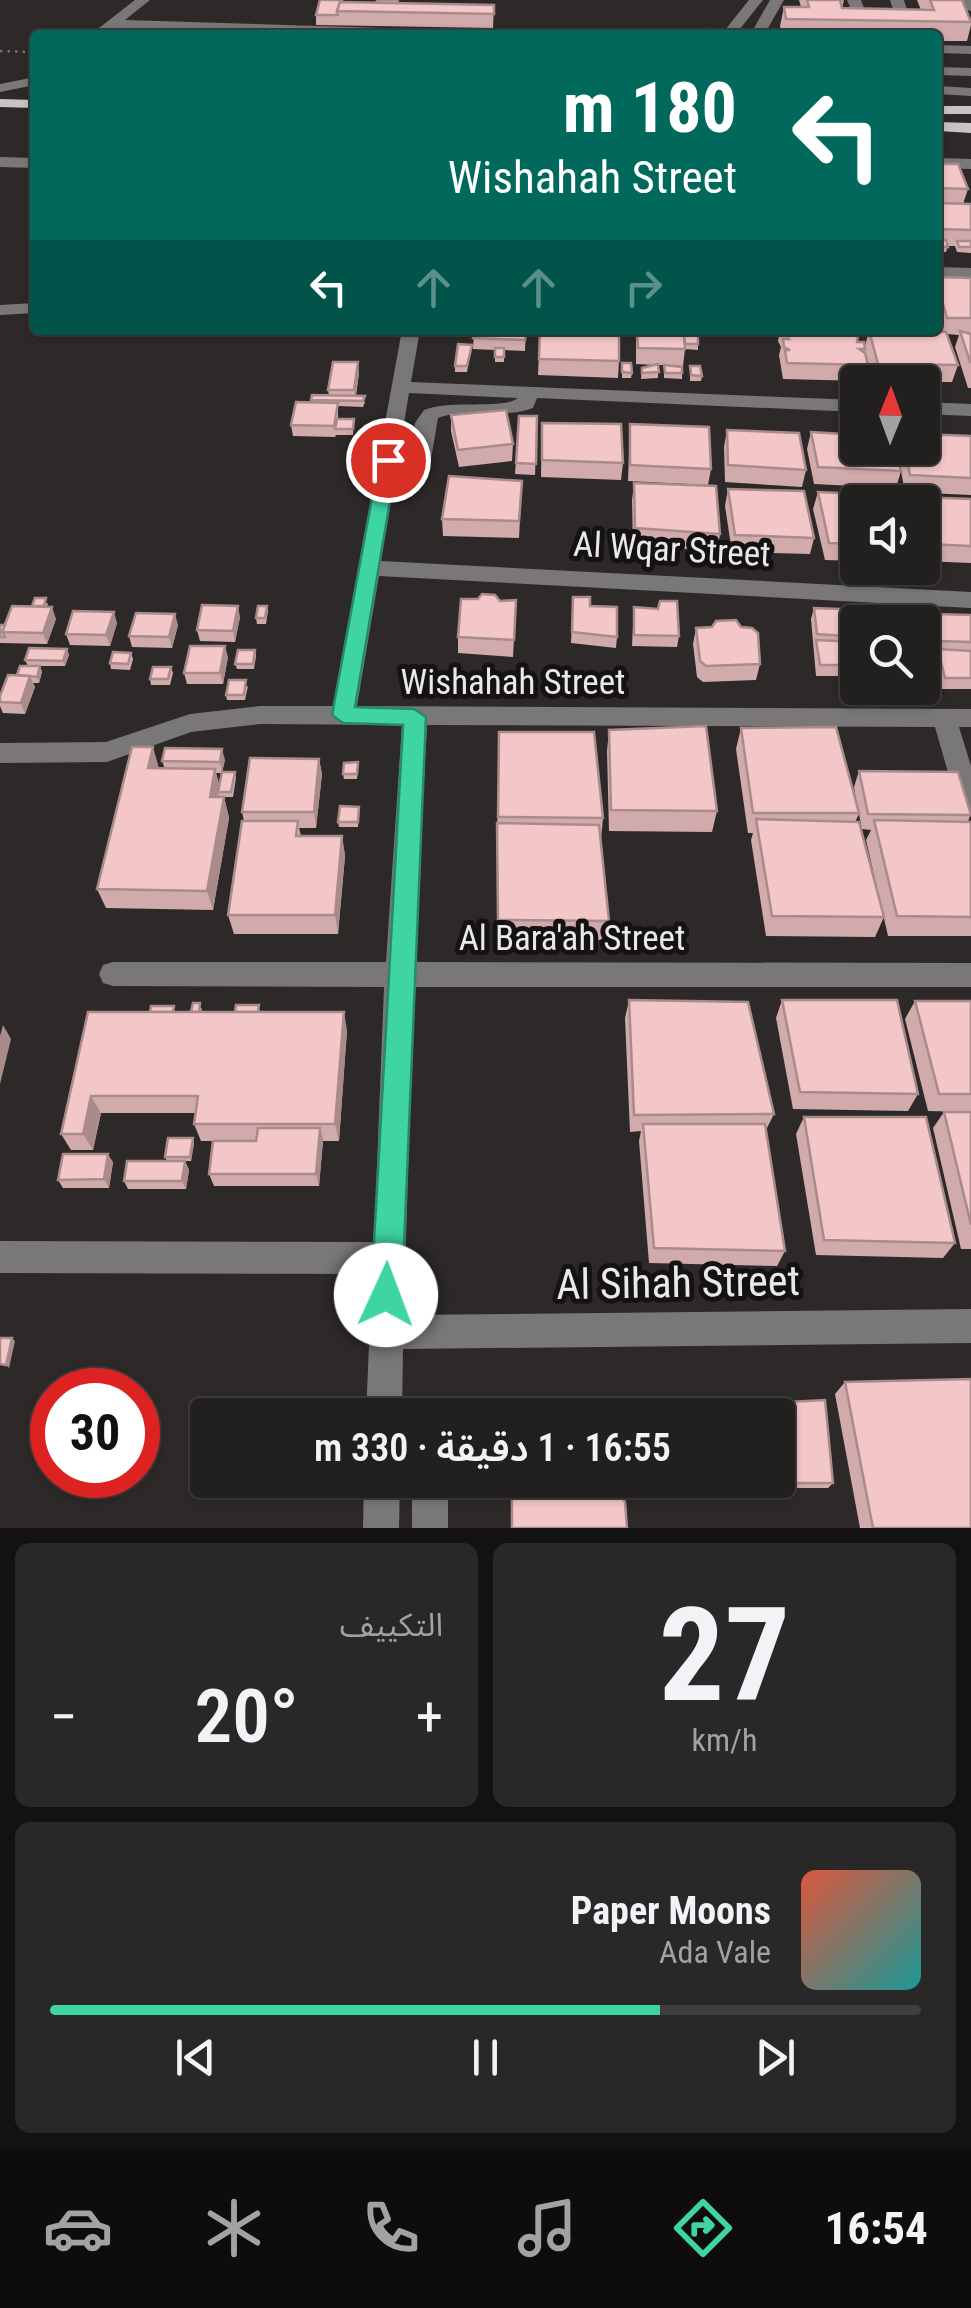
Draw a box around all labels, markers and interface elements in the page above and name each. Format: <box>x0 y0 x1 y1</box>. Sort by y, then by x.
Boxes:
text: 180 m <box>563 67 737 149</box>
icon: left <box>772 70 902 200</box>
text: Wishahah Street <box>448 151 737 204</box>
icon: left <box>301 260 356 315</box>
icon: ahead <box>406 260 461 315</box>
icon: ahead <box>511 260 566 315</box>
icon: right <box>616 260 671 315</box>
north arrow <box>840 365 940 465</box>
map controls <box>840 365 940 705</box>
pin <box>346 418 431 503</box>
icon: arrive <box>361 433 416 488</box>
button: sound <box>840 485 940 585</box>
street label: Al Wqar Street <box>572 524 772 575</box>
button: search <box>840 605 940 705</box>
street label: Wishahah Street <box>401 662 625 703</box>
street label: Al Bara'ah Street <box>459 918 685 959</box>
position arrow <box>334 1243 438 1347</box>
street label: Al Sihah Street <box>556 1256 800 1309</box>
speed limit sign: 30 <box>30 1368 160 1498</box>
text: 16:55 · 1 دقيقة · 330 m <box>314 1426 671 1470</box>
text: 27 <box>659 1579 790 1732</box>
text: التكييف <box>340 1606 443 1644</box>
text: 20° <box>194 1672 299 1760</box>
text: − <box>50 1685 78 1749</box>
text: + <box>416 1685 443 1749</box>
text: km/h <box>692 1721 757 1759</box>
text: Paper Moons <box>571 1889 771 1933</box>
text: Ada Vale <box>659 1933 771 1971</box>
icon: previous <box>168 2030 223 2085</box>
icon: pause <box>458 2030 513 2085</box>
icon: next <box>748 2030 803 2085</box>
icon: car <box>43 2193 113 2263</box>
icon: climate <box>199 2193 269 2263</box>
icon: phone <box>356 2193 426 2263</box>
icon: music <box>512 2193 582 2263</box>
icon: directions <box>668 2193 738 2263</box>
text: 16:54 <box>825 2202 928 2255</box>

